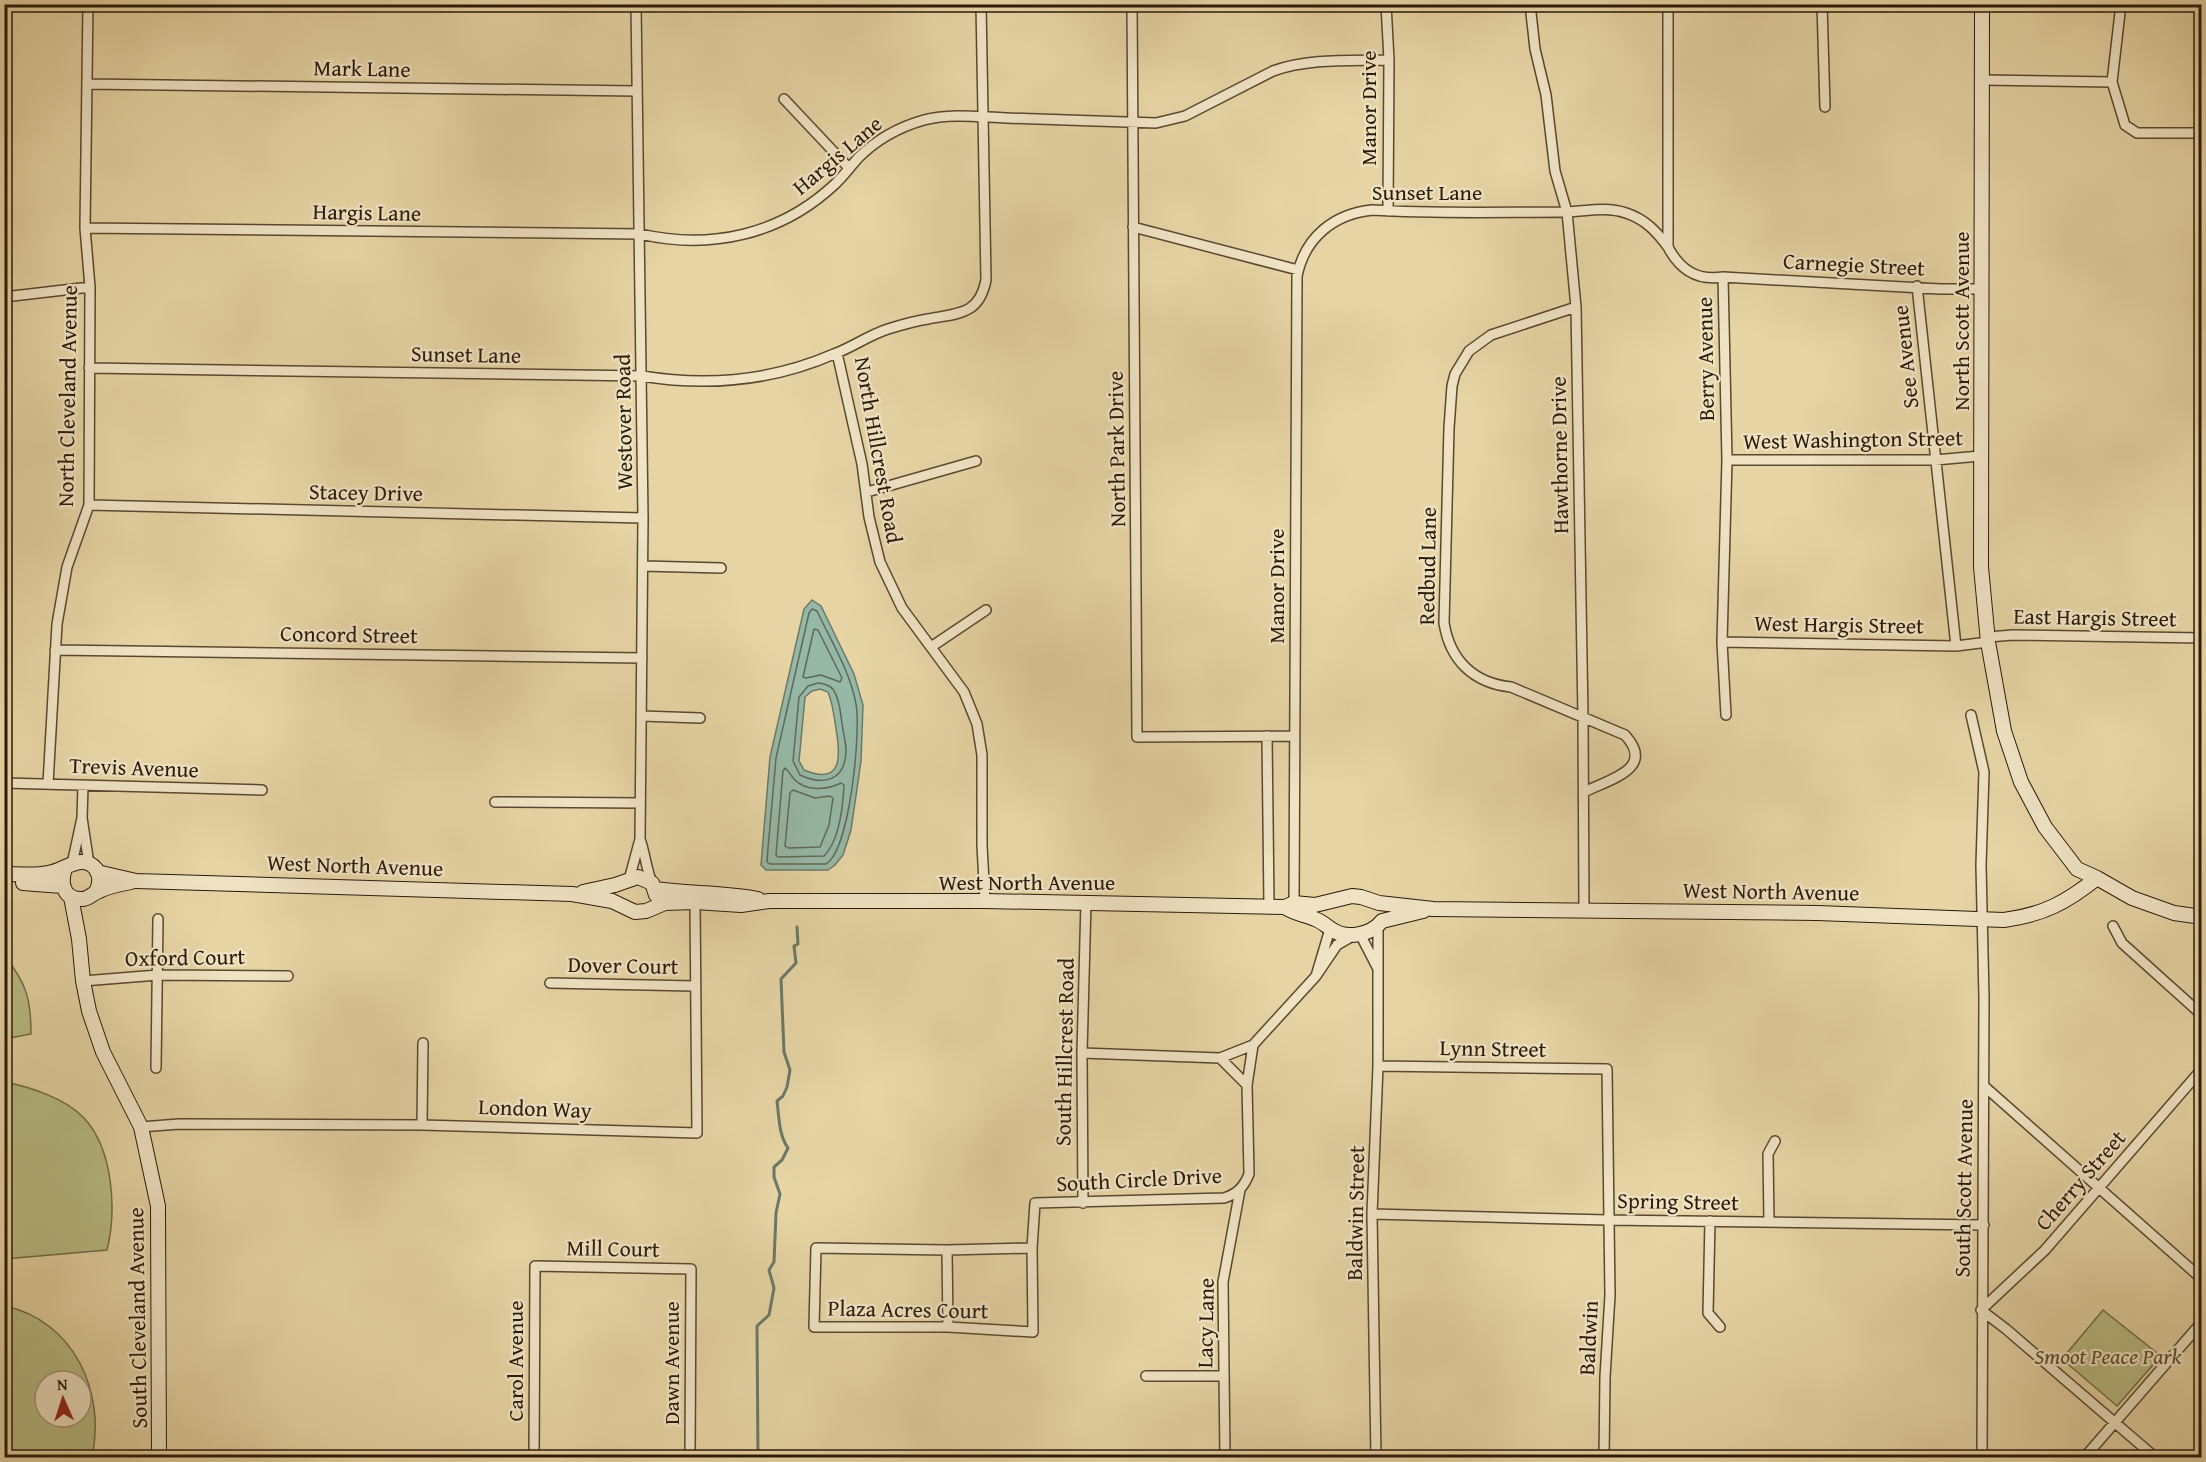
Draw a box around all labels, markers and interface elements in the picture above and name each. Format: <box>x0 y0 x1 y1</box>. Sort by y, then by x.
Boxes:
street label: Manor Drive <box>1352 50 1384 166</box>
street label: Mark Lane <box>313 51 411 85</box>
street label: Hargis Lane <box>785 108 889 202</box>
street label: Sunset Lane <box>1372 176 1482 208</box>
street label: Hargis Lane <box>312 195 422 229</box>
street label: North Scott Avenue <box>1945 231 1977 411</box>
street label: Carnegie Street <box>1782 244 1926 284</box>
street label: North Cleveland Avenue <box>49 285 85 507</box>
street label: Berry Avenue <box>1688 297 1722 421</box>
street label: See Avenue <box>1884 304 1926 410</box>
street label: Sunset Lane <box>410 337 522 371</box>
street label: Westover Road <box>606 353 640 490</box>
street label: North Hillcrest Road <box>847 354 911 546</box>
street label: North Park Drive <box>1099 371 1133 527</box>
street label: Hawthorne Drive <box>1542 376 1576 534</box>
street label: West Washington Street <box>1743 421 1964 457</box>
street label: Stacey Drive <box>309 475 423 509</box>
street label: Redbud Lane <box>1410 507 1444 625</box>
street label: Manor Drive <box>1260 528 1292 644</box>
street label: East Hargis Street <box>2013 600 2177 634</box>
street label: West Hargis Street <box>1754 607 1924 641</box>
street label: Concord Street <box>280 617 418 651</box>
street label: Trevis Avenue <box>69 749 199 785</box>
street label: West North Avenue <box>266 846 444 884</box>
street label: West North Avenue <box>939 866 1115 898</box>
street label: West North Avenue <box>1682 873 1860 909</box>
street label: Oxford Court <box>125 940 246 974</box>
street label: Dover Court <box>567 948 679 982</box>
street label: South Hillcrest Road <box>1046 957 1082 1146</box>
street label: Lynn Street <box>1439 1031 1547 1065</box>
street label: London Way <box>478 1090 592 1126</box>
street label: South Scott Avenue <box>1945 1098 1981 1278</box>
street label: Cherry Street <box>2027 1122 2133 1237</box>
street label: Baldwin Street <box>1338 1145 1372 1281</box>
street label: South Circle Drive <box>1055 1159 1223 1199</box>
street label: Spring Street <box>1617 1184 1739 1218</box>
street label: South Cleveland Avenue <box>119 1207 155 1429</box>
street label: Mill Court <box>566 1231 660 1265</box>
street label: Lacy Lane <box>1188 1277 1222 1369</box>
street label: Plaza Acres Court <box>827 1292 989 1326</box>
street label: Baldwin <box>1570 1299 1606 1376</box>
street label: Carol Avenue <box>499 1301 531 1421</box>
street label: Dawn Avenue <box>655 1301 687 1425</box>
park label: Smoot Peace Park <box>2034 1340 2183 1372</box>
north arrow <box>33 1369 93 1429</box>
text: N <box>56 1372 68 1396</box>

